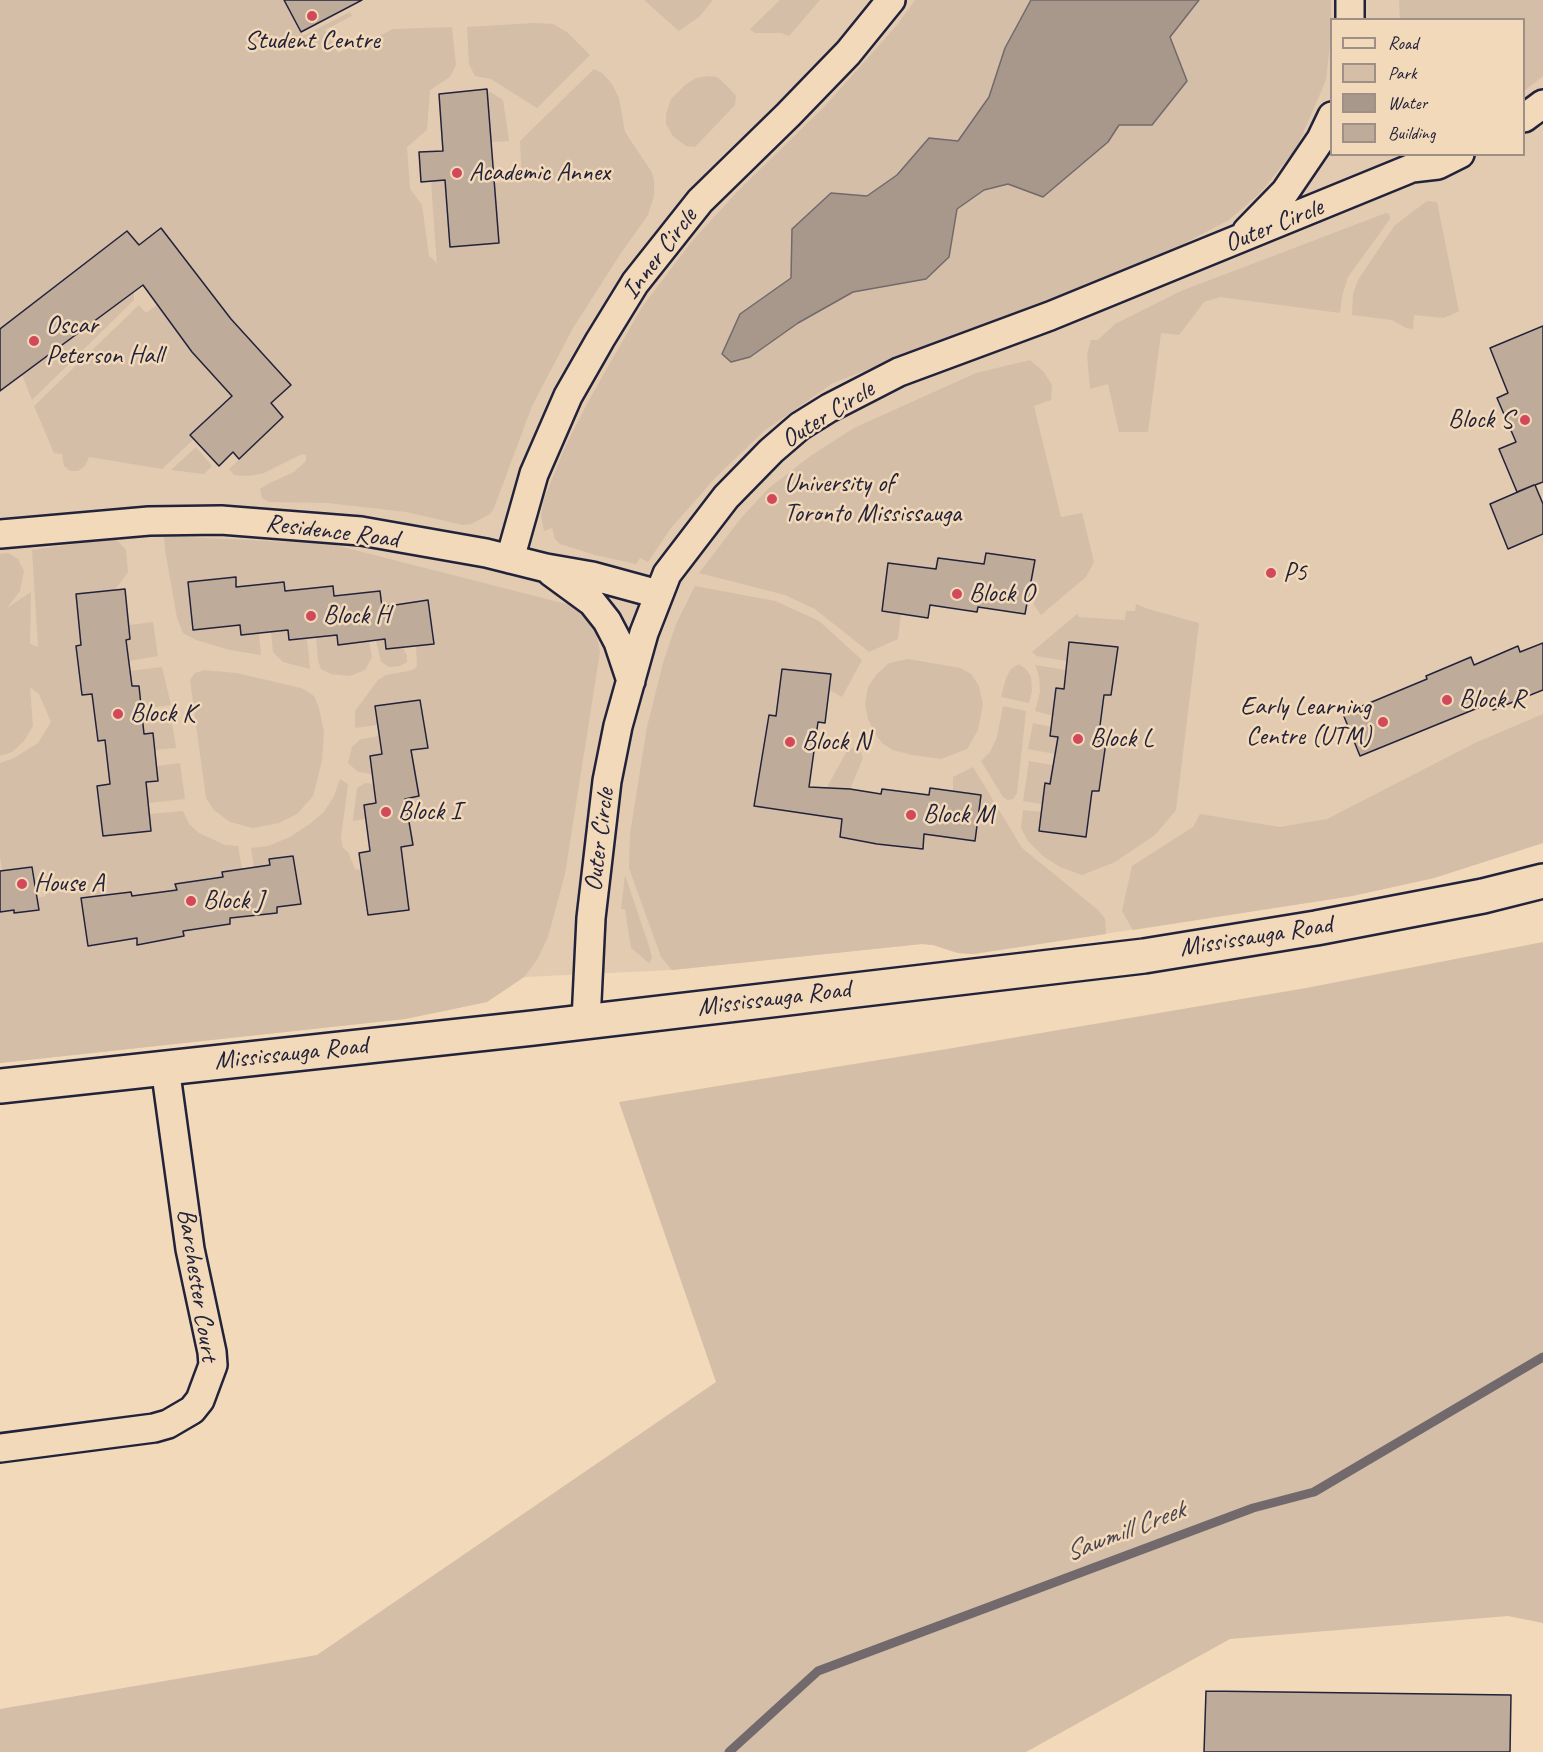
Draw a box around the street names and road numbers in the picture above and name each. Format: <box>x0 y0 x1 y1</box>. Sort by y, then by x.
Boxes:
street label: Outer Circle <box>1220 192 1328 260</box>
street label: Inner Circle <box>616 202 704 306</box>
street label: Outer Circle <box>776 374 880 456</box>
street label: Residence Road <box>264 508 400 556</box>
street label: Outer Circle <box>578 787 622 893</box>
street label: Mississauga Road <box>1178 910 1334 964</box>
street label: Mississauga Road <box>696 974 852 1024</box>
street label: Mississauga Road <box>213 1030 369 1078</box>
street label: Barchester Court <box>170 1206 224 1364</box>

